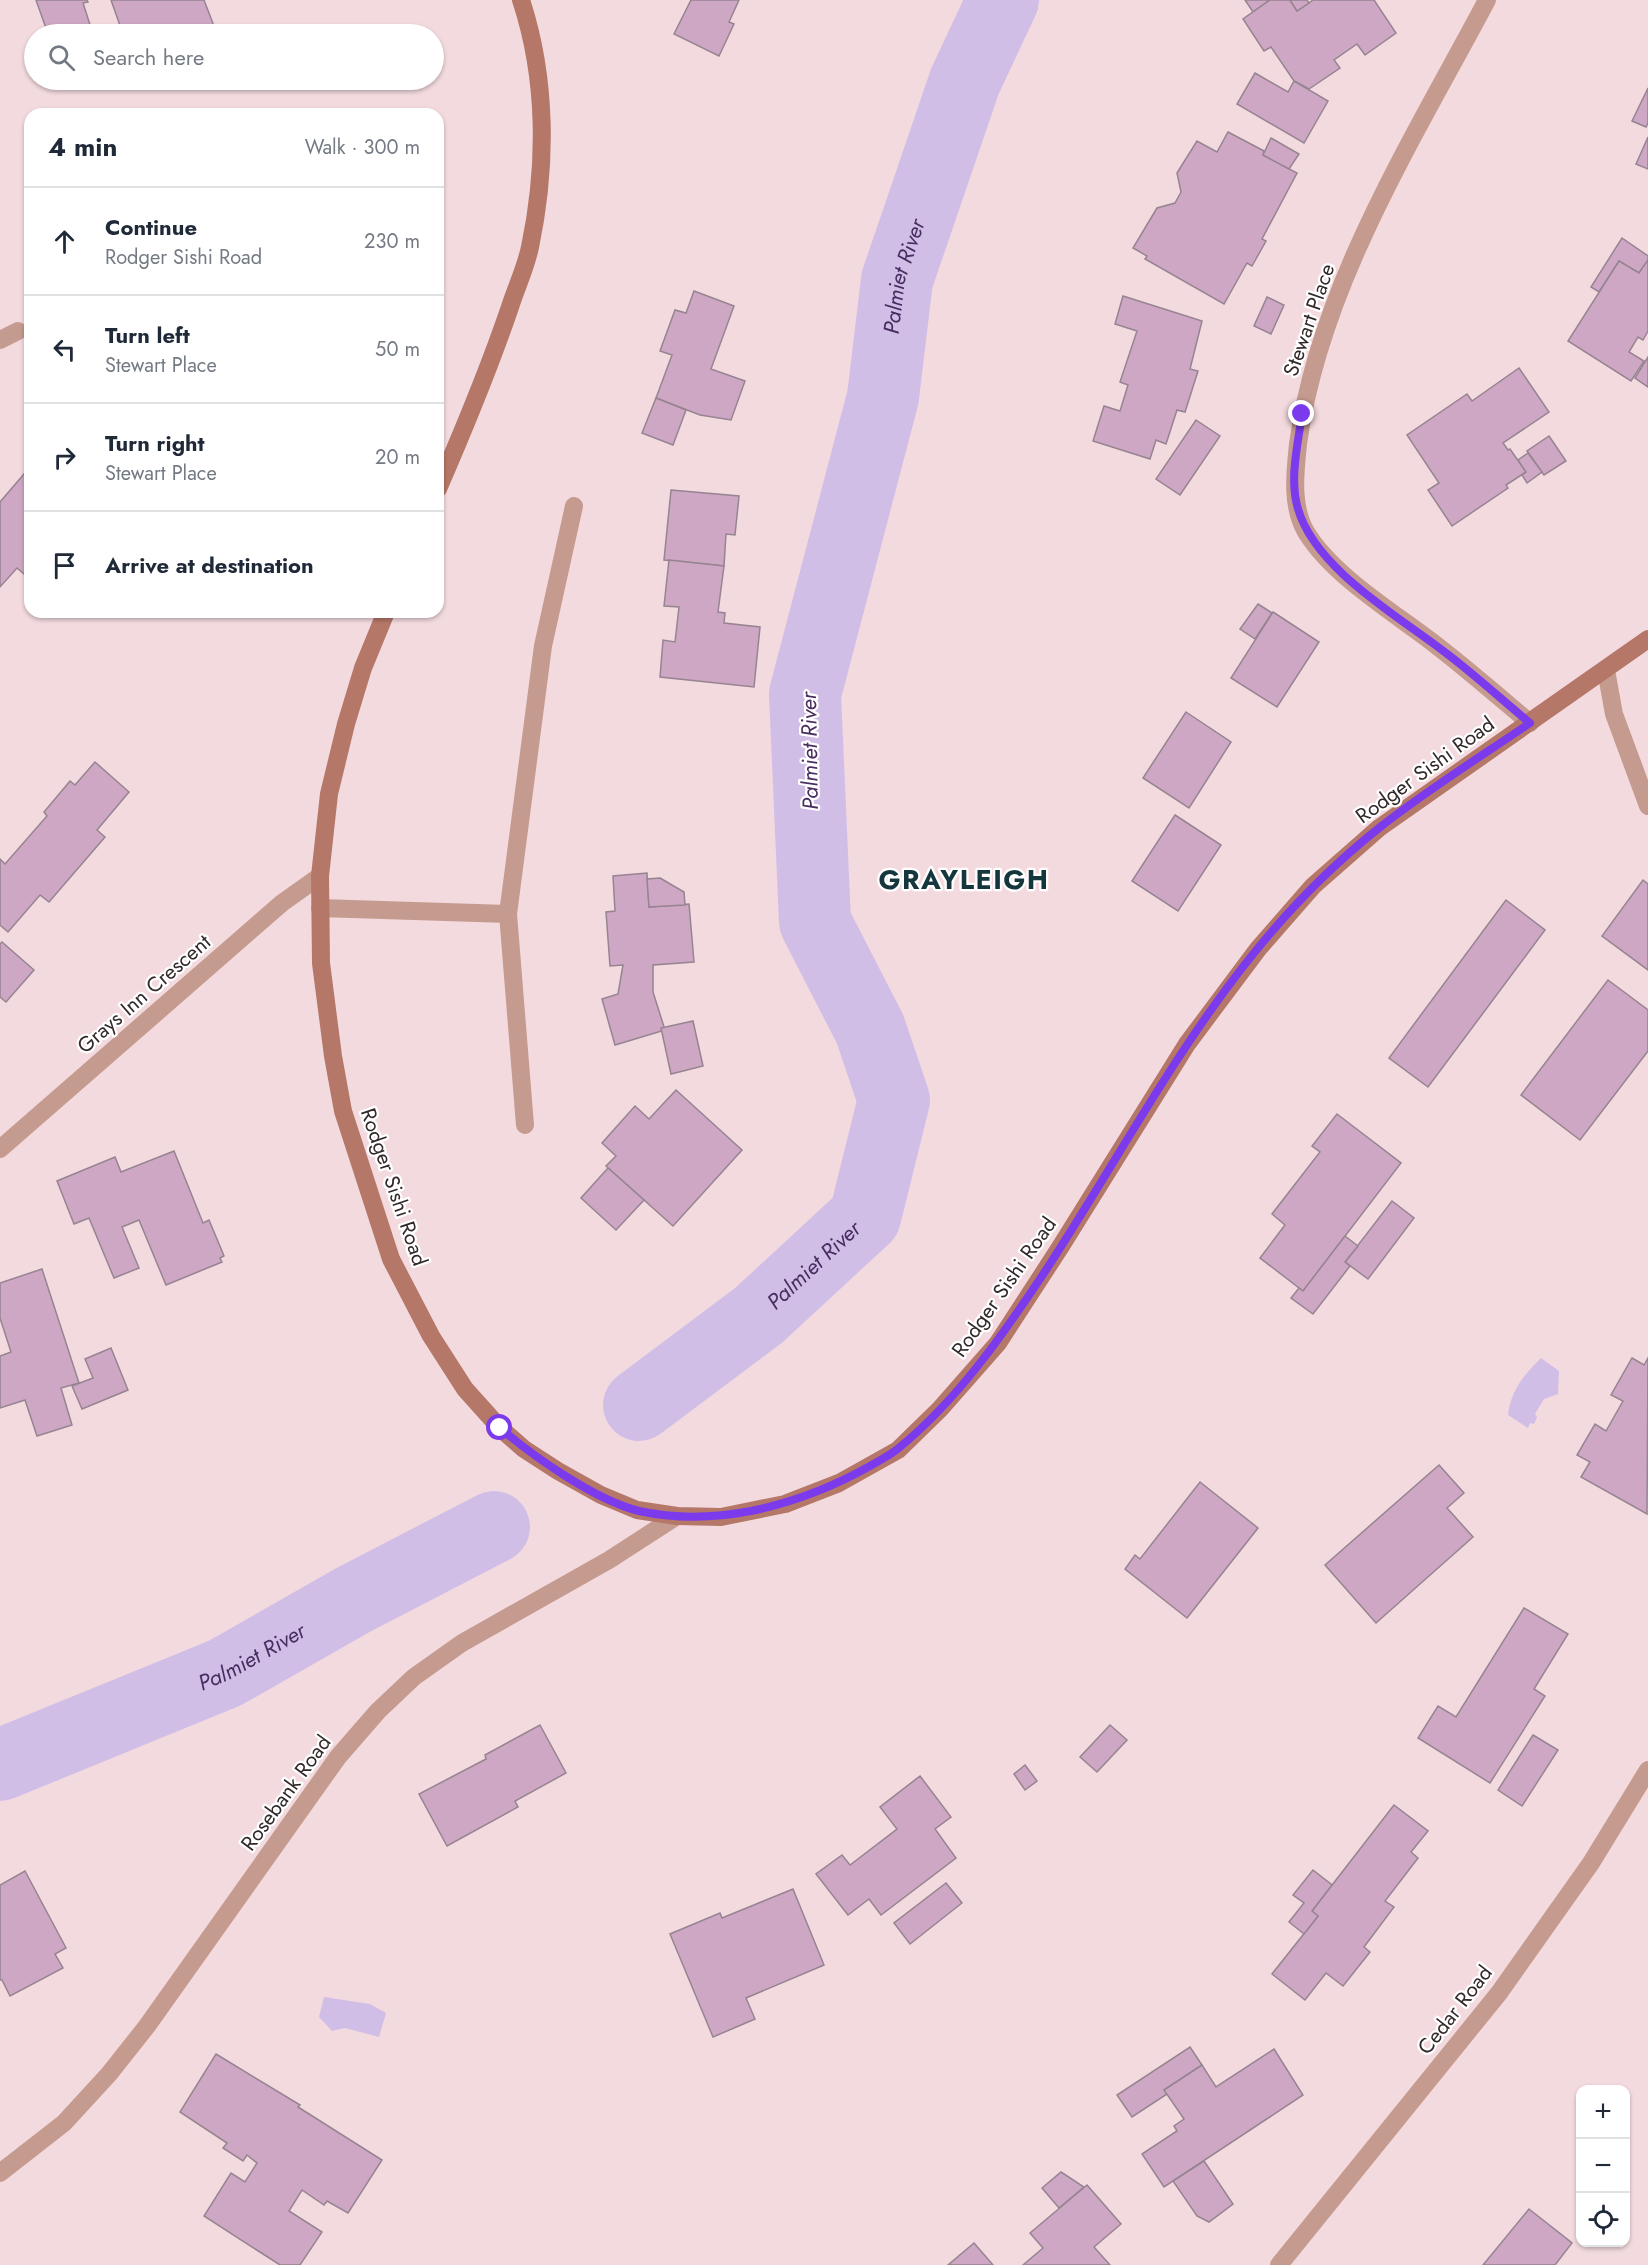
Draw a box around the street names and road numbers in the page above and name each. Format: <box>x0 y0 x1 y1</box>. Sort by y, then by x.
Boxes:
street label: Stewart Place <box>1276 260 1342 380</box>
street label: Rodger Sishi Road <box>1349 709 1501 831</box>
street label: Grays Inn Crescent <box>71 927 217 1061</box>
street label: Rodger Sishi Road <box>353 1104 435 1270</box>
street label: Rodger Sishi Road <box>944 1211 1064 1363</box>
street label: Rosebank Road <box>234 1729 338 1857</box>
street label: Cedar Road <box>1411 1959 1499 2061</box>

